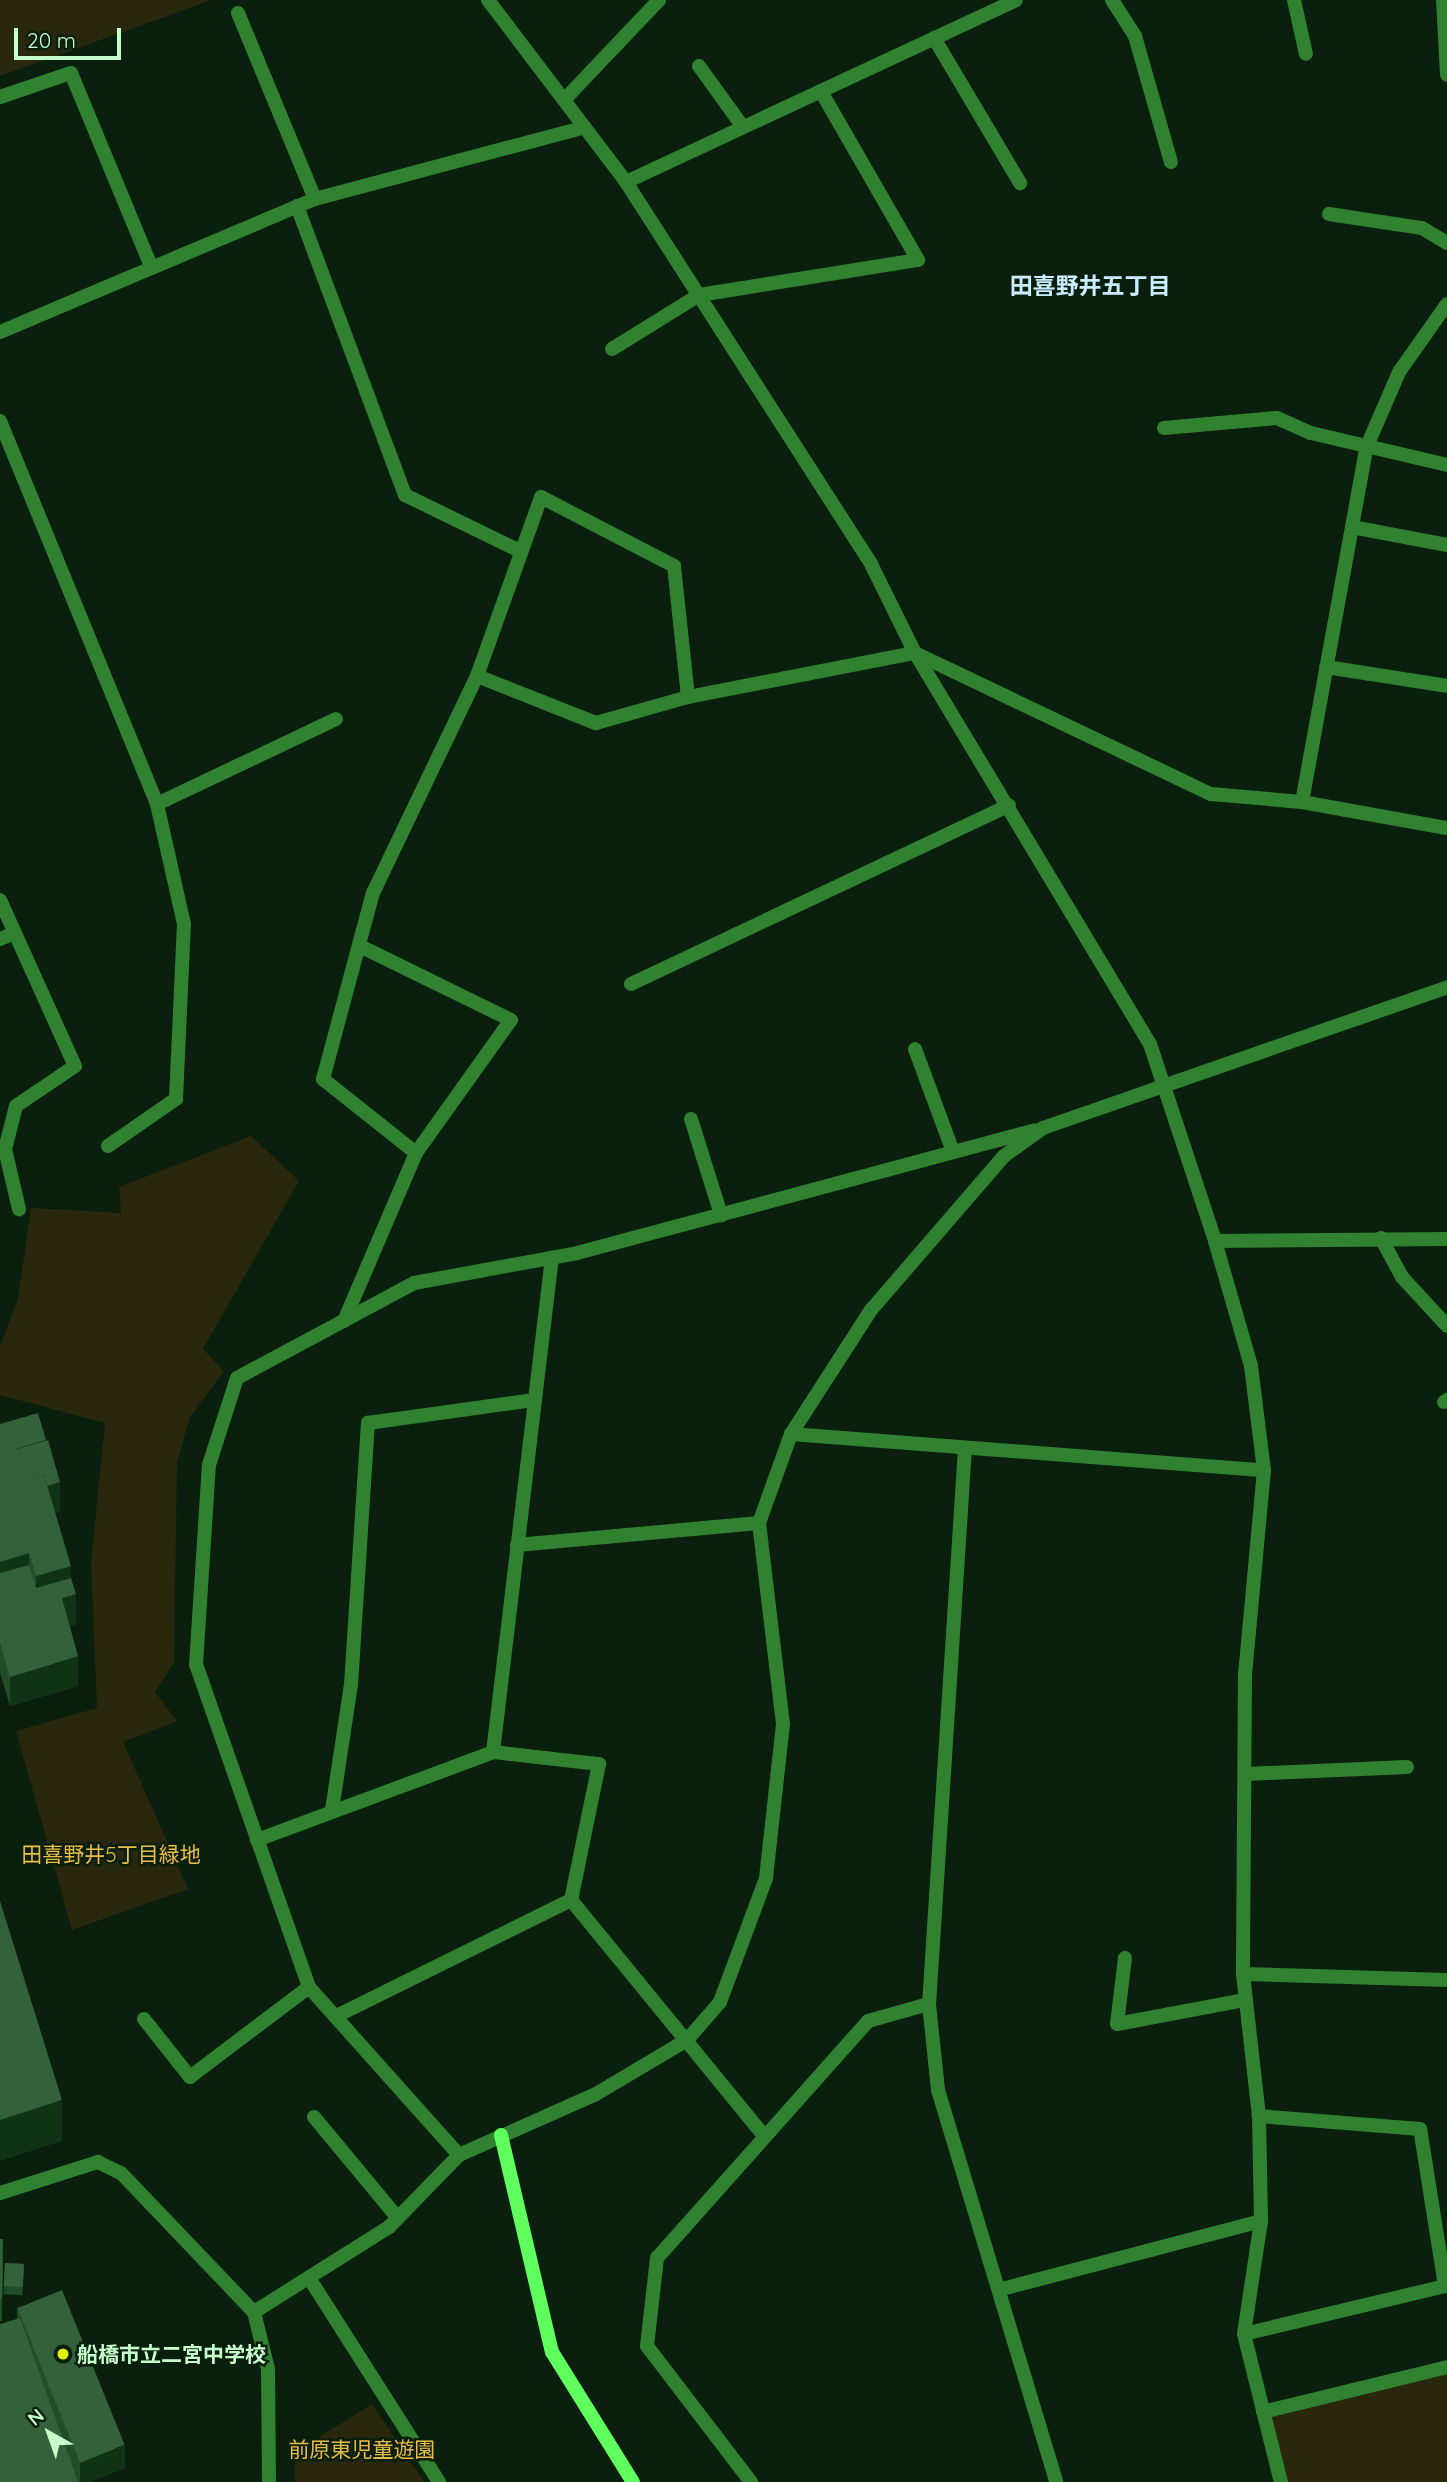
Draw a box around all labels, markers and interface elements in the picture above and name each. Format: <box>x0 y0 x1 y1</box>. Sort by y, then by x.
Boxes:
scale bar <box>18 14 124 58</box>
text: 20 m <box>27 27 76 53</box>
district label: 田喜野井五丁目 <box>1010 272 1170 300</box>
park label: 田喜野井5丁目緑地 <box>21 1841 201 1867</box>
place label: 船橋市立二宮中学校 <box>77 2341 266 2367</box>
marker: 船橋市立二宮中学校 <box>55 2346 71 2362</box>
north arrow <box>14 2398 84 2468</box>
text: N <box>22 2403 49 2431</box>
park label: 前原東児童遊園 <box>289 2436 435 2462</box>

